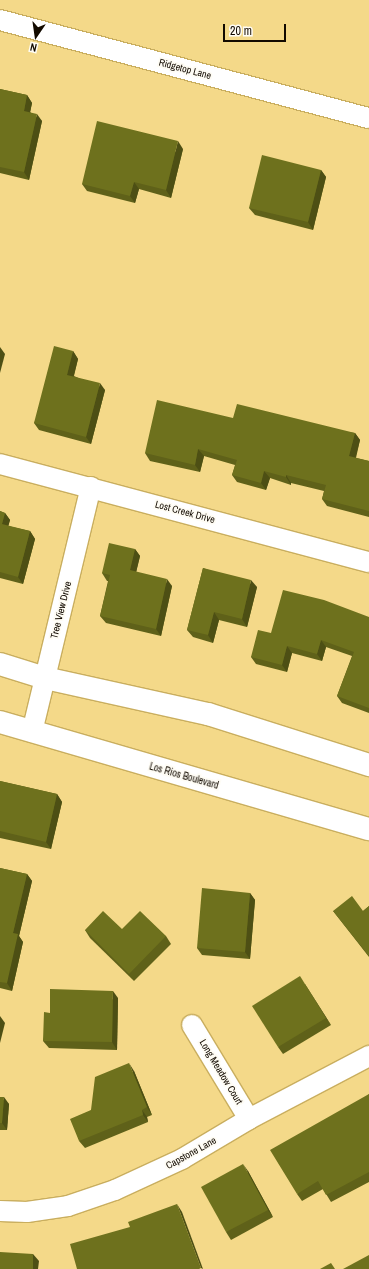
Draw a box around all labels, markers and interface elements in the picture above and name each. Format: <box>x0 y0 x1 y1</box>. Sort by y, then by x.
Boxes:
north arrow <box>16 16 56 56</box>
scale bar <box>225 16 288 42</box>
text: 20 m <box>230 23 252 39</box>
text: N <box>29 40 38 55</box>
street label: Ridgetop Lane <box>157 56 213 82</box>
street label: Lost Creek Drive <box>154 498 216 526</box>
street label: Tree View Drive <box>48 580 74 640</box>
street label: Los Rios Boulevard <box>148 760 220 792</box>
street label: Long Meadow Court <box>197 1037 245 1107</box>
street label: Capstone Lane <box>164 1134 218 1172</box>

